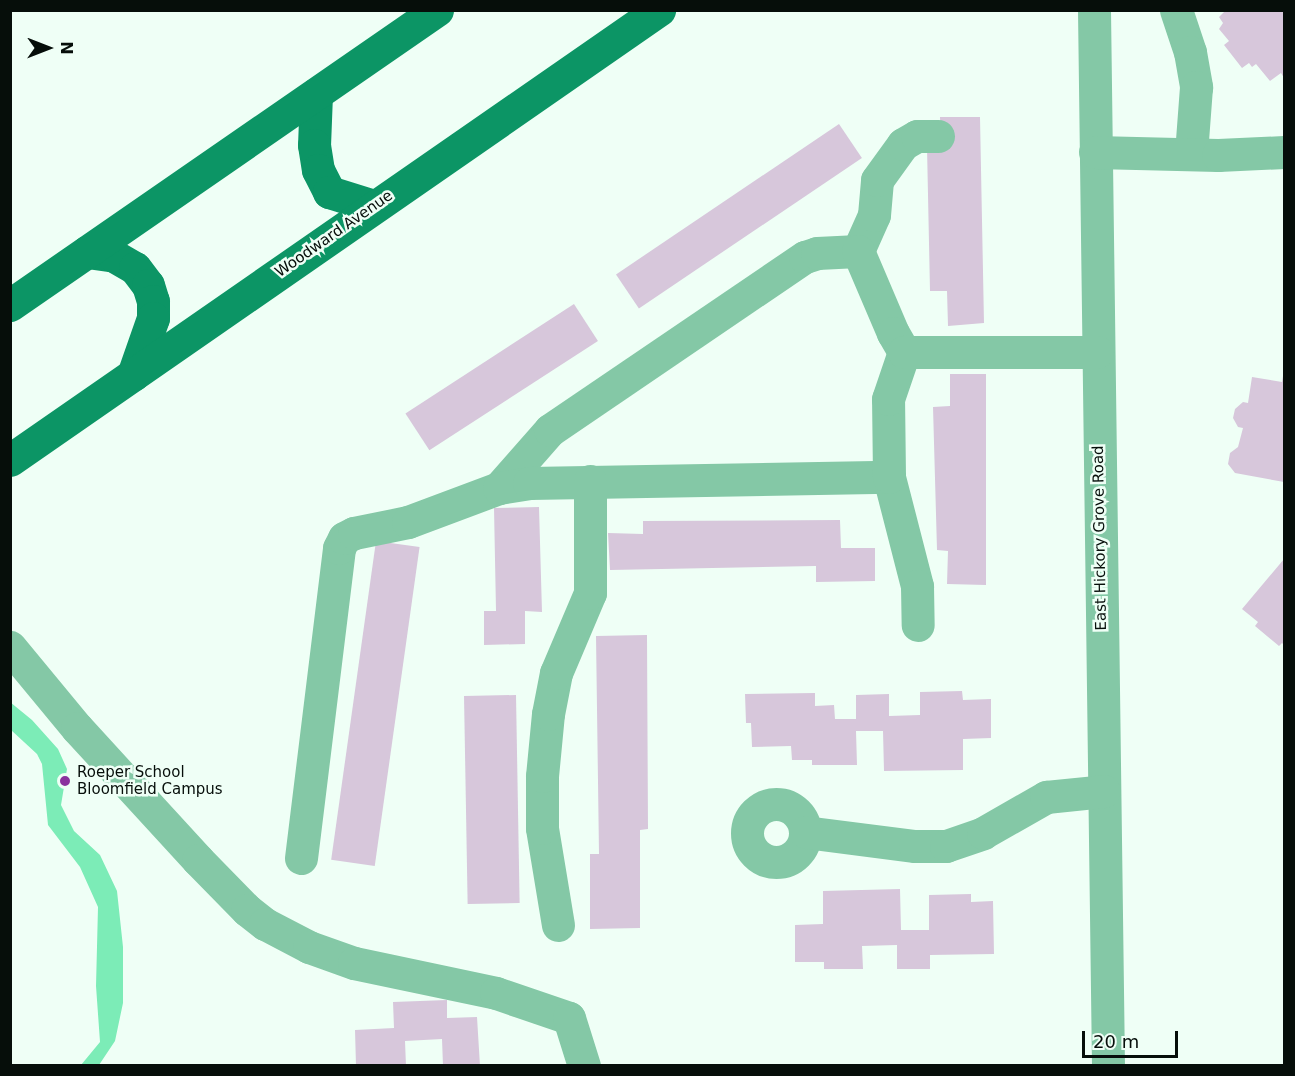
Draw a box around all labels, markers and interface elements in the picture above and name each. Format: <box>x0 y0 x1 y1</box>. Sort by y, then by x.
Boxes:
north arrow <box>18 18 78 78</box>
text: N <box>57 41 76 55</box>
street label: Woodward Avenue <box>272 187 396 281</box>
street label: East Hickory Grove Road <box>1089 445 1111 631</box>
place label: Roeper School Bloomfield Campus <box>77 763 223 798</box>
marker: Roeper School Bloomfield Campus <box>58 774 72 788</box>
scale bar <box>1085 1019 1181 1057</box>
text: 20 m <box>1093 1031 1139 1052</box>

